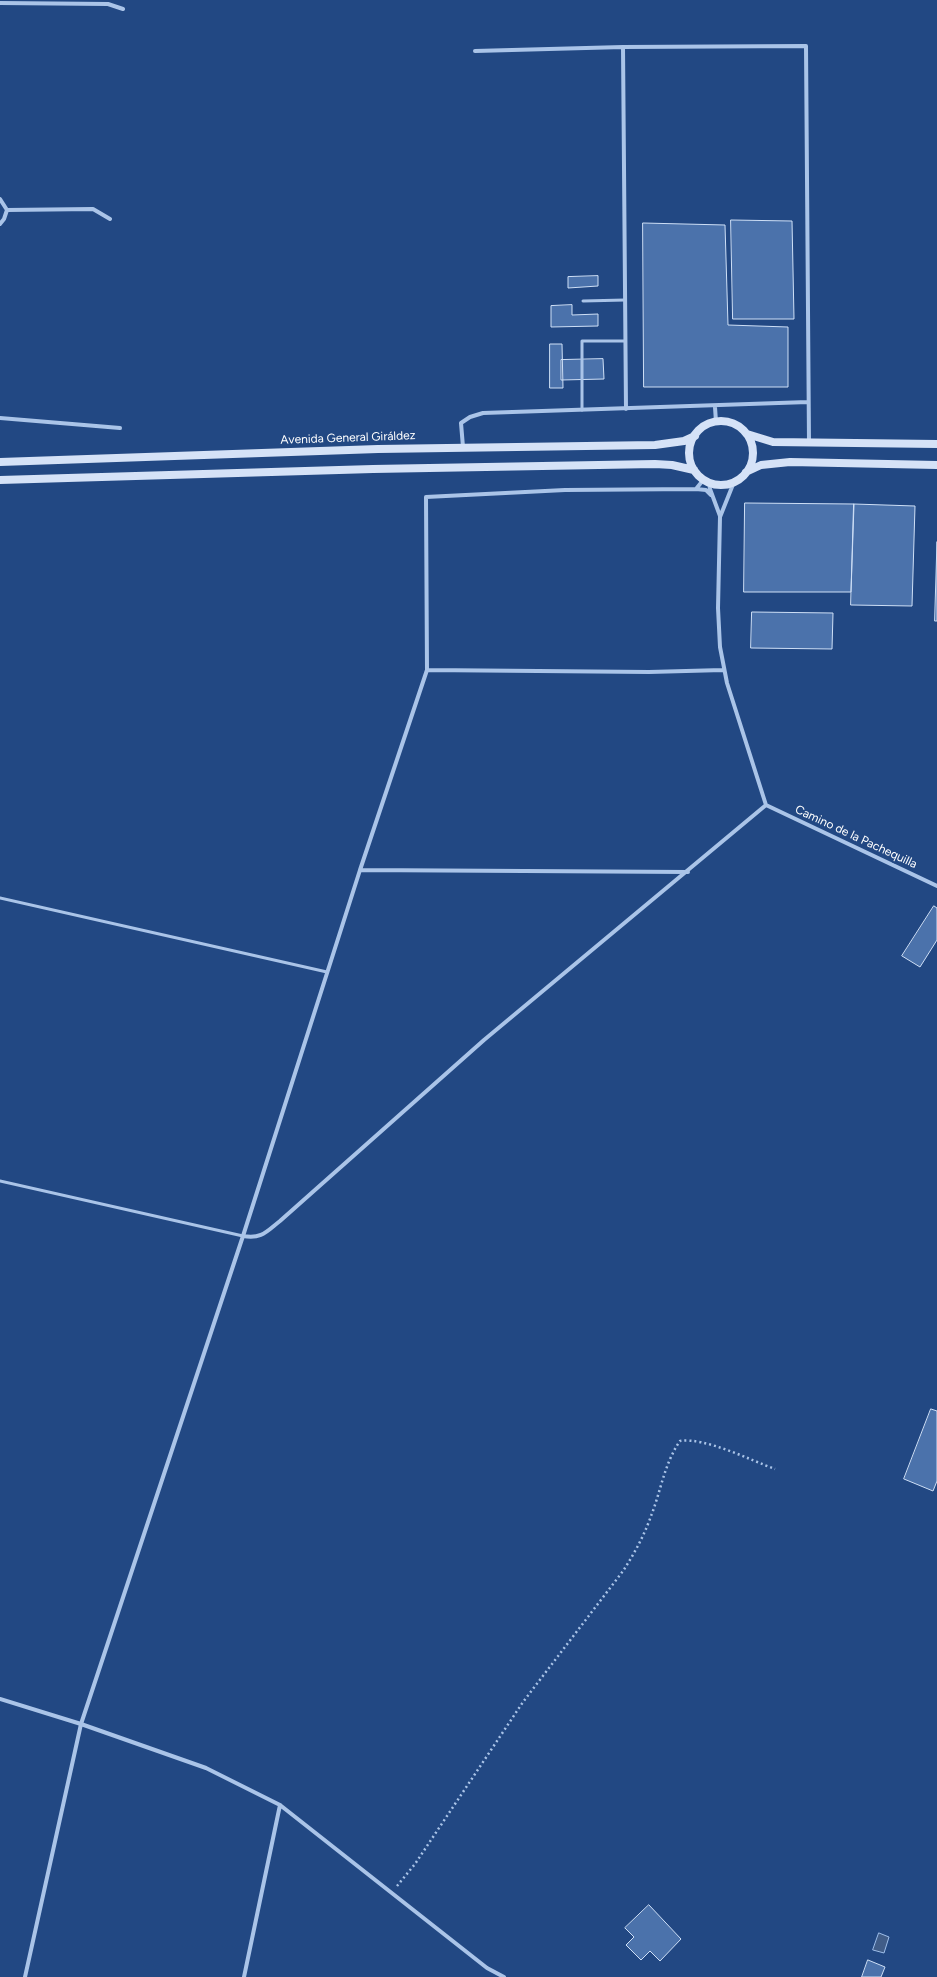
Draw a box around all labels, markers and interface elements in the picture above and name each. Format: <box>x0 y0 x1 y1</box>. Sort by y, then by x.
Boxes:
street label: Avenida General Giráldez <box>280 428 416 448</box>
street label: Camino de la Pachequilla <box>793 802 919 872</box>

